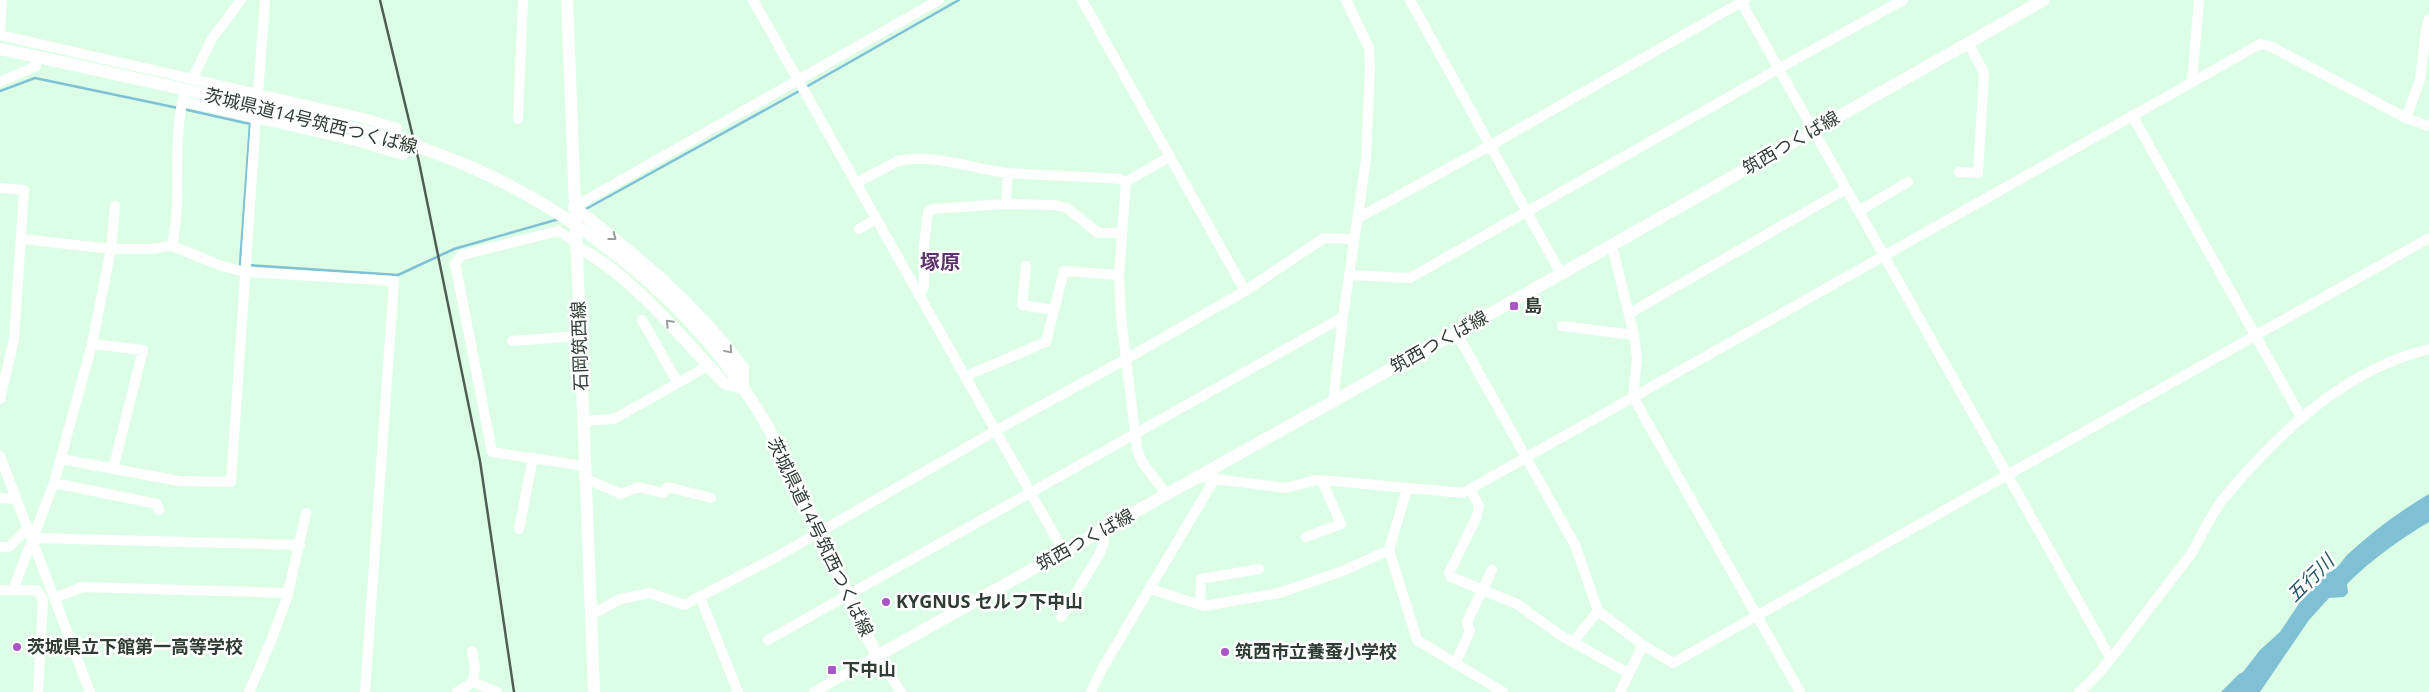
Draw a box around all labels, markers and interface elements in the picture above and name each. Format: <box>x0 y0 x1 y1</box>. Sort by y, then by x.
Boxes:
street label: 茨城県道14号筑西つくば線 <box>202 82 420 158</box>
street label: 筑西つくば線 <box>1738 105 1843 180</box>
one-way arrow <box>607 231 616 239</box>
district label: 塚原 <box>920 248 960 275</box>
place label: 島 <box>1524 293 1542 317</box>
marker: 島 <box>1508 300 1520 312</box>
street label: 石岡筑西線 <box>565 301 593 391</box>
street label: 筑西つくば線 <box>1385 304 1492 378</box>
one-way arrow <box>666 320 675 329</box>
one-way arrow <box>723 344 731 353</box>
street label: 茨城県道14号筑西つくば線 <box>762 433 880 640</box>
street label: 筑西つくば線 <box>1031 502 1138 576</box>
water label: 五行川 <box>2281 547 2341 607</box>
place label: KYGNUS セルフ下中山 <box>896 589 1083 613</box>
marker: KYGNUS セルフ下中山 <box>880 596 892 608</box>
place label: 茨城県立下館第一高等学校 <box>27 634 243 658</box>
place label: 筑西市立養蚕小学校 <box>1235 639 1397 663</box>
marker: 茨城県立下館第一高等学校 <box>11 641 23 653</box>
marker: 筑西市立養蚕小学校 <box>1219 646 1231 658</box>
place label: 下中山 <box>842 657 896 681</box>
marker: 下中山 <box>826 664 838 676</box>

